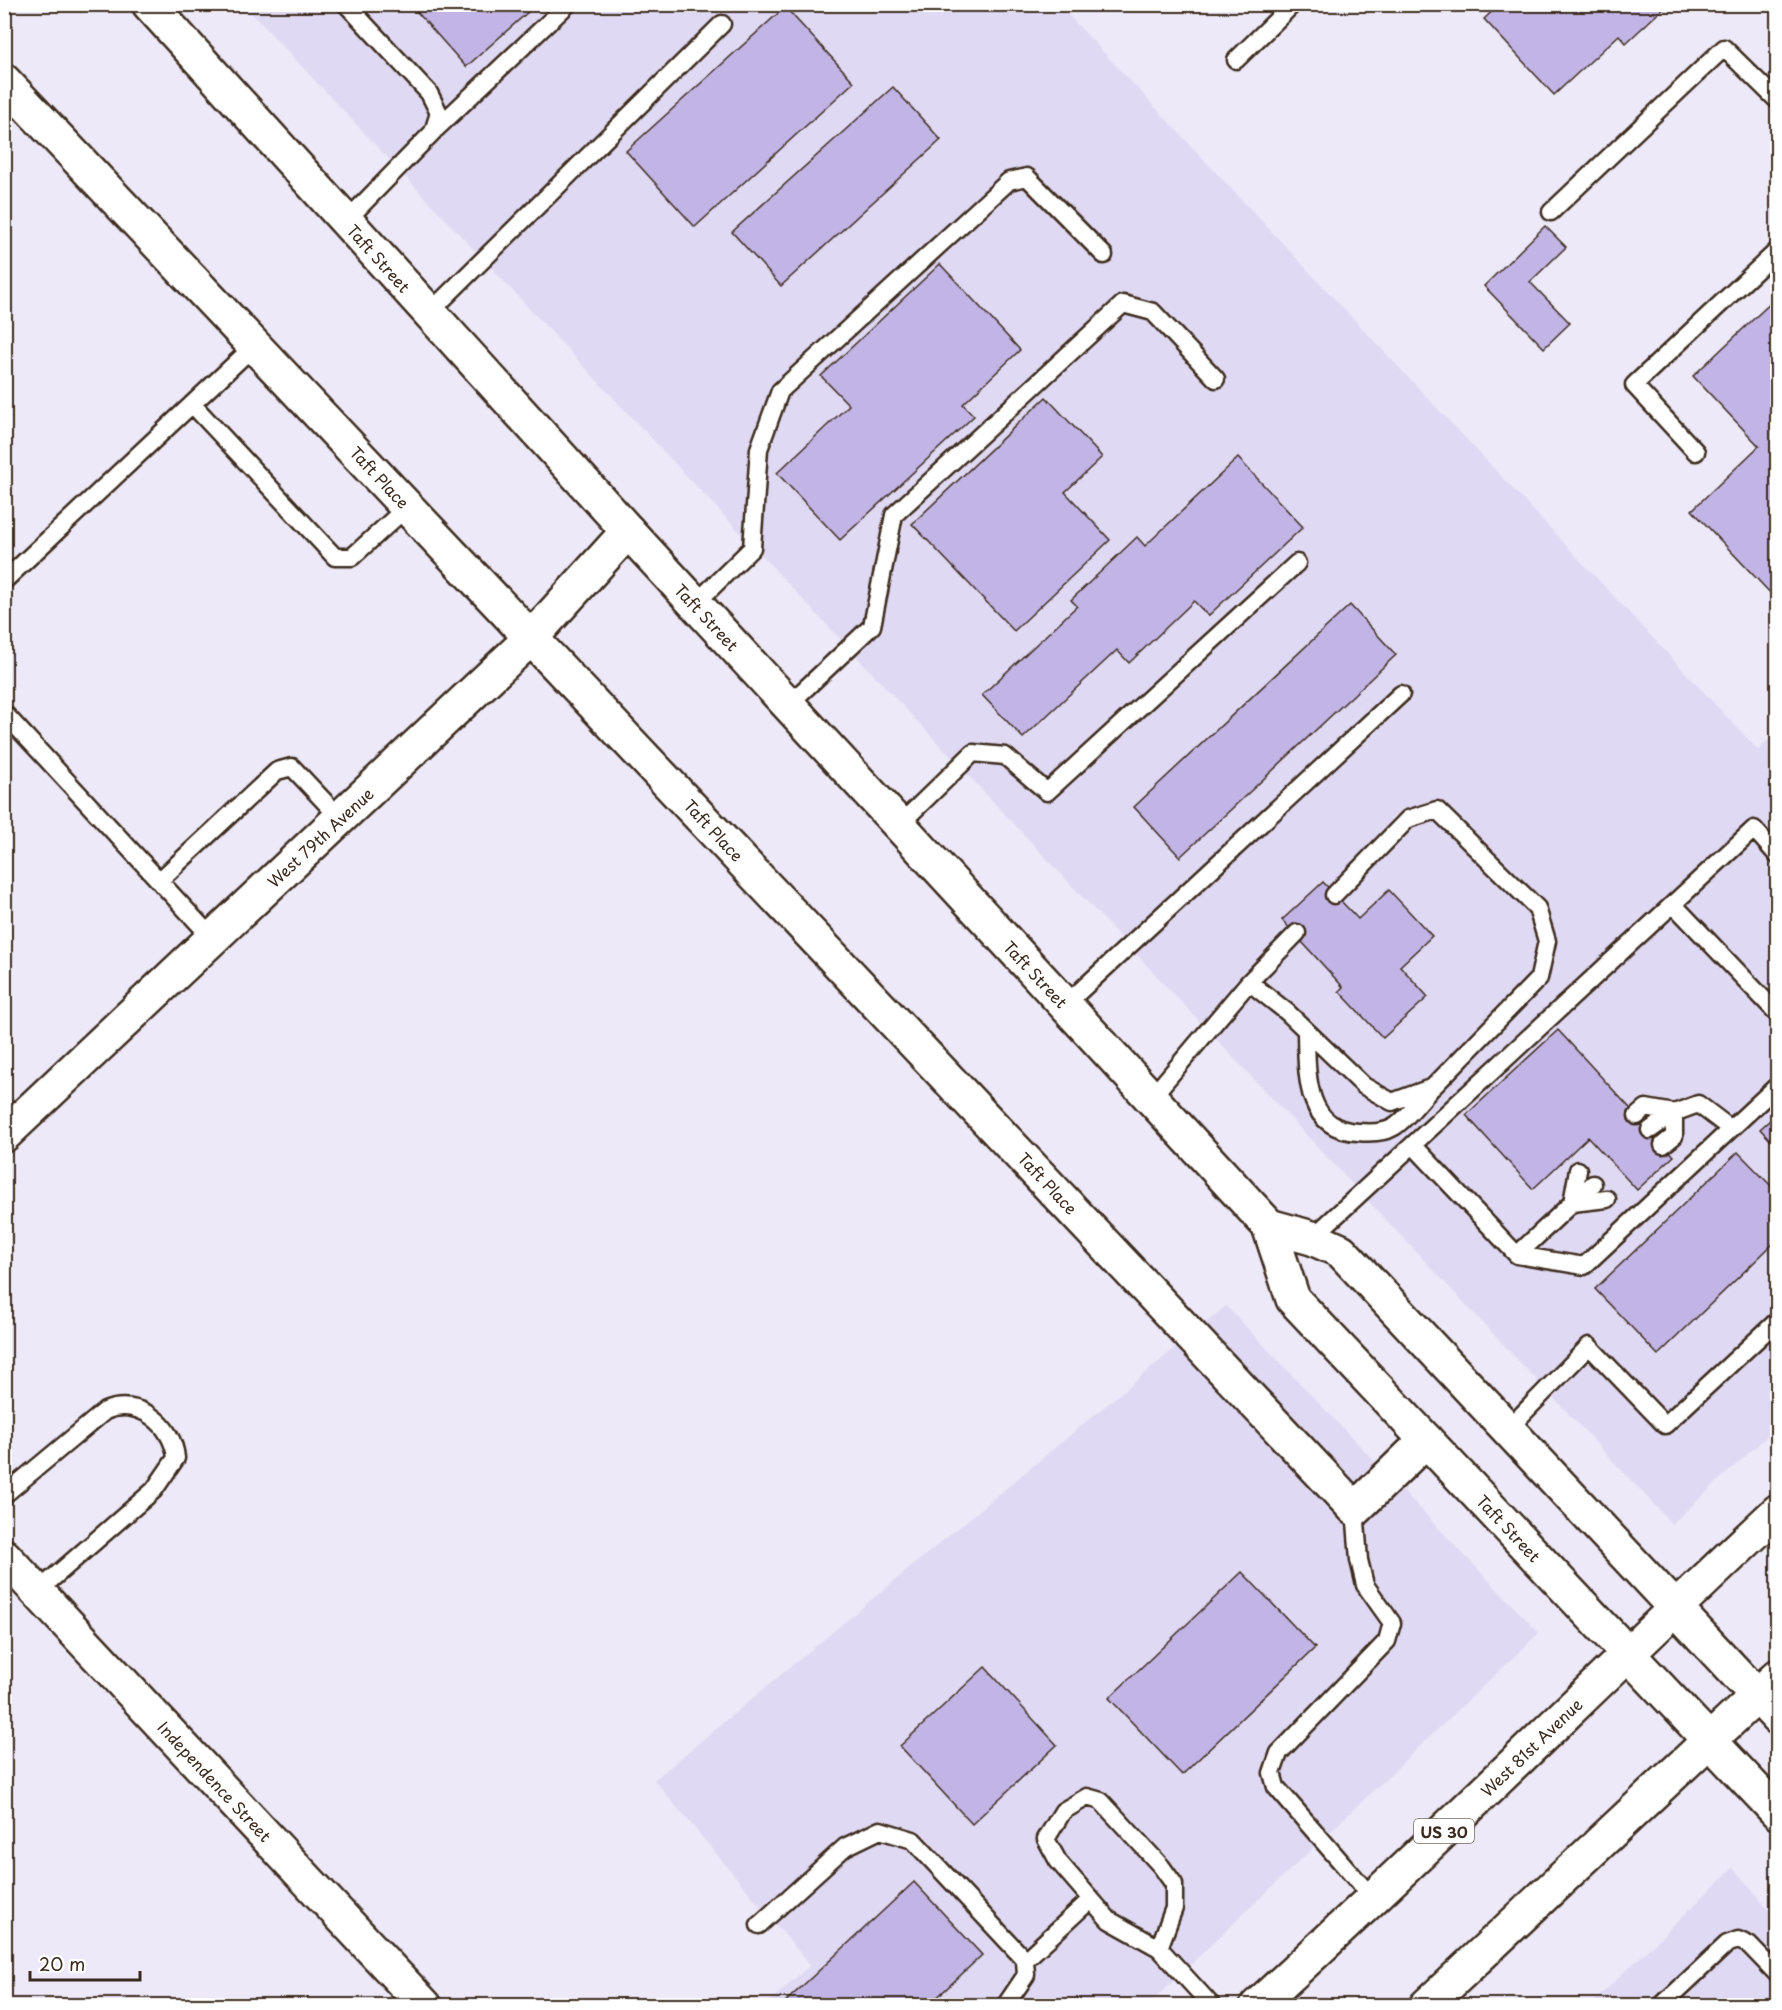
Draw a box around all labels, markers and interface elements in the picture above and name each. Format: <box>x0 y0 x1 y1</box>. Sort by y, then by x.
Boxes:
street label: Taft Street <box>342 219 416 298</box>
street label: Taft Place <box>345 441 415 513</box>
street label: Taft Street <box>669 578 745 656</box>
street label: West 79th Avenue <box>262 781 379 893</box>
street label: Taft Place <box>679 794 749 866</box>
street label: Taft Street <box>998 935 1074 1013</box>
street label: Taft Place <box>1013 1147 1083 1219</box>
street label: Taft Street <box>1471 1489 1547 1567</box>
street label: West 81st Avenue <box>1475 1692 1587 1802</box>
street label: Independence Street <box>153 1715 278 1847</box>
road number: US 30 <box>1414 1819 1474 1843</box>
scale bar <box>30 1944 140 1982</box>
text: 20 m <box>39 1950 85 1977</box>

